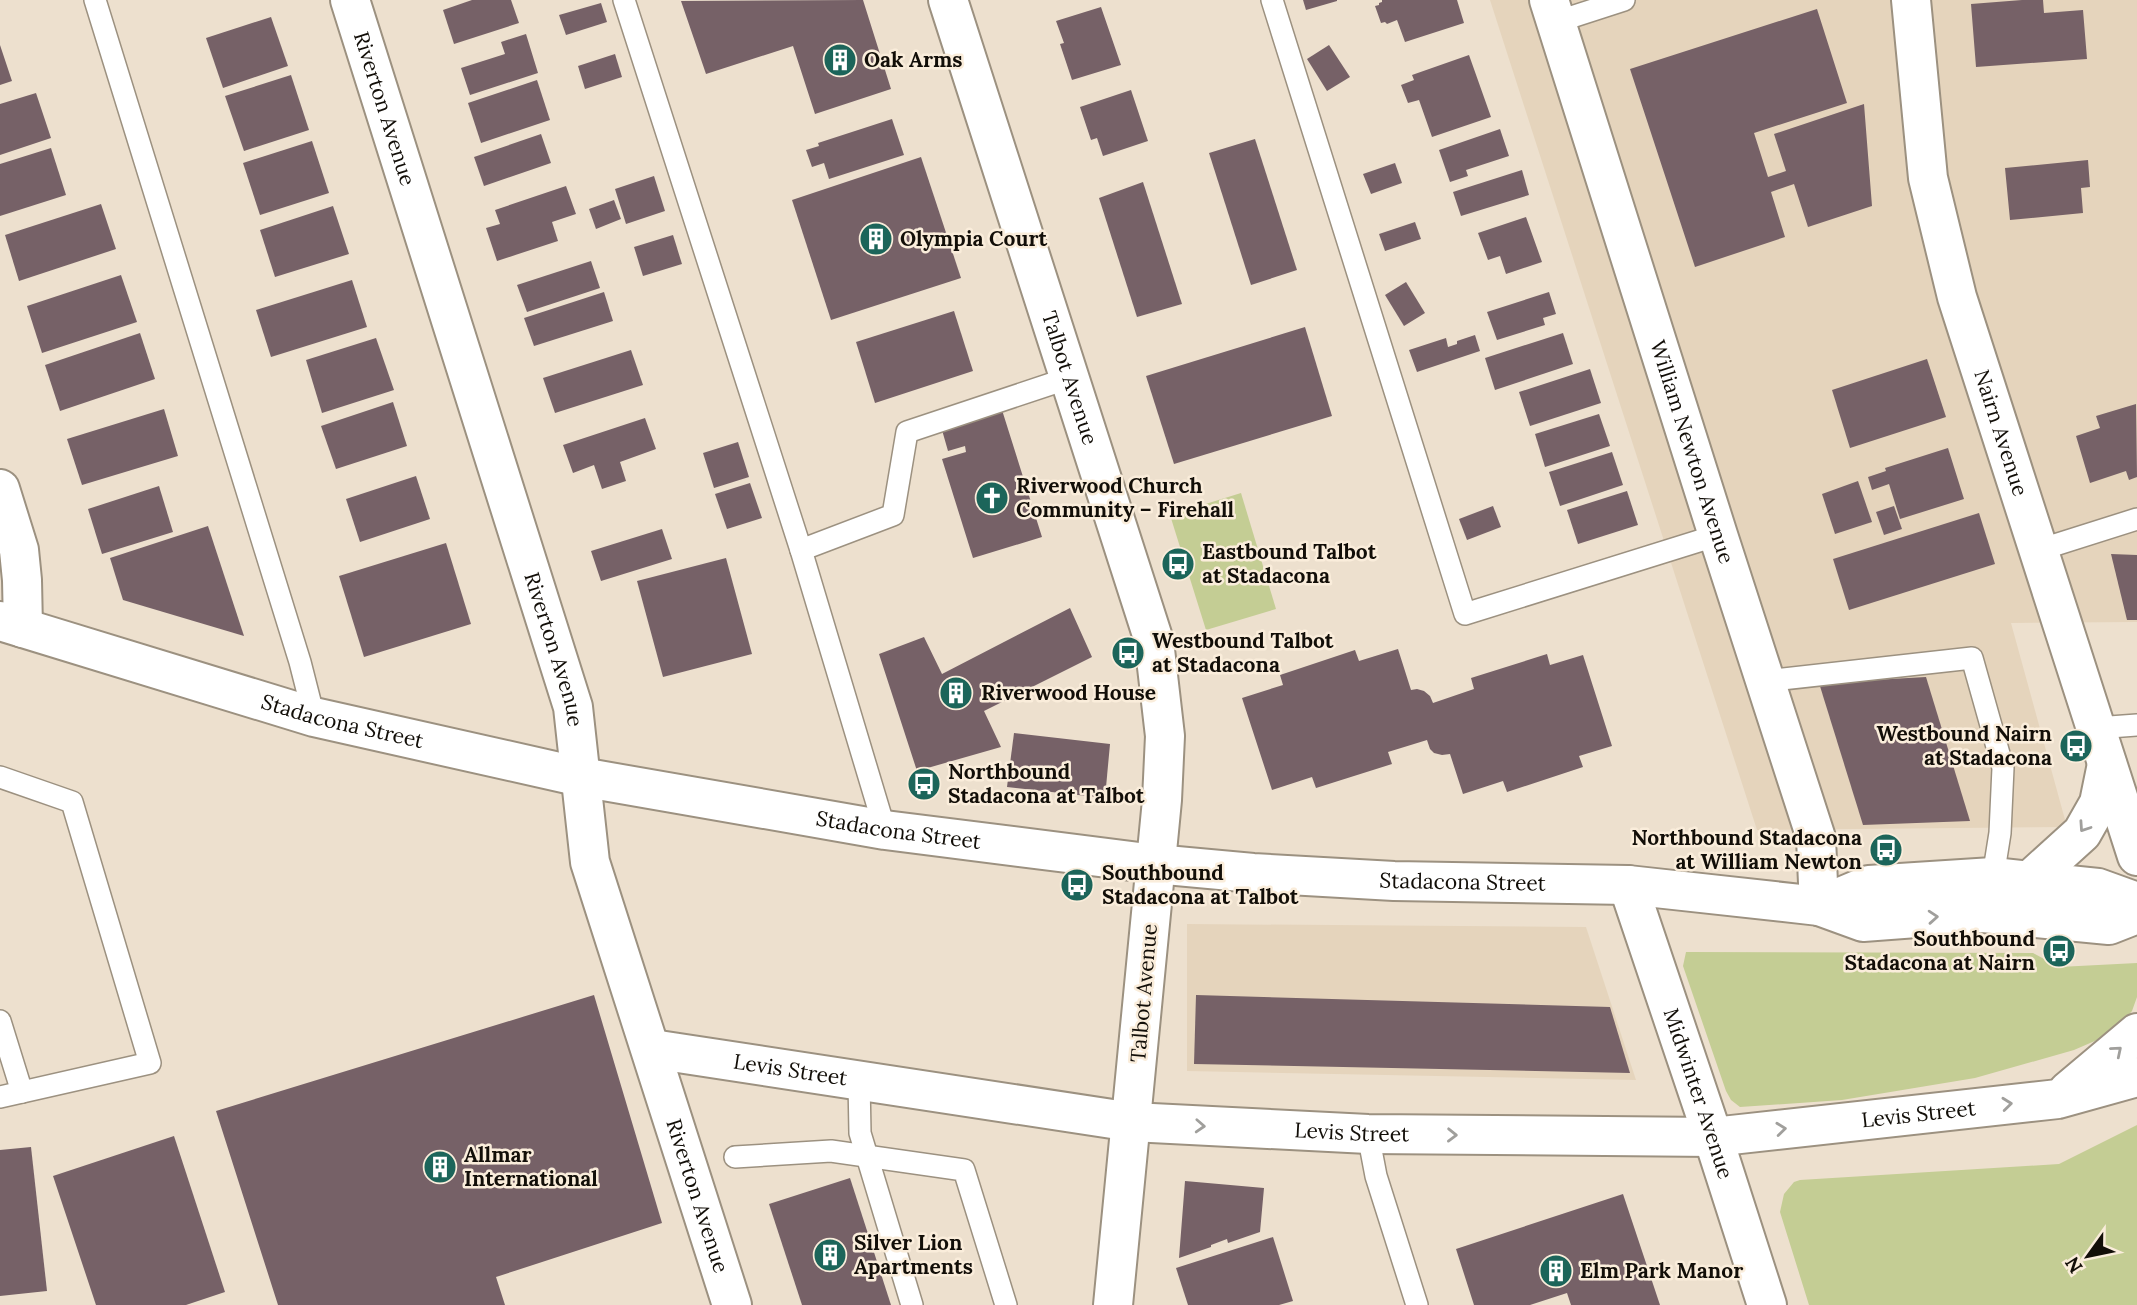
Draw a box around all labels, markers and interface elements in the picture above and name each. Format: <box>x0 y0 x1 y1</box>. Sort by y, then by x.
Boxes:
street label: Riverton Avenue <box>348 28 422 189</box>
building icon: Oak Arms <box>821 41 859 79</box>
place label: Oak Arms <box>864 46 963 73</box>
building icon: Olympia Court <box>857 220 895 258</box>
place label: Olympia Court <box>900 225 1047 252</box>
street label: Talbot Avenue <box>1036 308 1104 448</box>
street label: William Newton Avenue <box>1644 337 1740 567</box>
street label: Nairn Avenue <box>1968 366 2034 499</box>
place label: Riverwood Church Community – Firehall <box>1016 472 1235 523</box>
church icon: Riverwood Church Community – Firehall <box>973 479 1011 517</box>
place label: Eastbound Talbot at Stadacona <box>1202 538 1377 589</box>
bus stop icon: Eastbound Talbot at Stadacona <box>1159 545 1197 583</box>
street label: Riverton Avenue <box>518 569 589 728</box>
place label: Westbound Talbot at Stadacona <box>1152 627 1334 678</box>
bus stop icon: Westbound Talbot at Stadacona <box>1109 634 1147 672</box>
building icon: Riverwood House <box>937 674 975 712</box>
place label: Riverwood House <box>981 679 1156 706</box>
street label: Stadacona Street <box>258 688 427 754</box>
place label: Westbound Nairn at Stadacona <box>1877 720 2052 771</box>
bus stop icon: Westbound Nairn at Stadacona <box>2057 727 2095 765</box>
place label: Northbound Stadacona at Talbot <box>948 758 1145 809</box>
bus stop icon: Northbound Stadacona at Talbot <box>905 765 943 803</box>
street label: Stadacona Street <box>814 804 983 855</box>
one-way arrow <box>2080 819 2093 832</box>
place label: Northbound Stadacona at William Newton <box>1632 824 1862 875</box>
bus stop icon: Northbound Stadacona at William Newton <box>1867 831 1905 869</box>
place label: Southbound Stadacona at Talbot <box>1102 859 1299 910</box>
bus stop icon: Southbound Stadacona at Talbot <box>1058 866 1096 904</box>
street label: Stadacona Street <box>1379 866 1547 897</box>
one-way arrow <box>1928 910 1939 925</box>
street label: Talbot Avenue <box>1124 923 1163 1063</box>
place label: Southbound Stadacona at Nairn <box>1845 925 2035 976</box>
bus stop icon: Southbound Stadacona at Nairn <box>2040 932 2078 970</box>
street label: Midwinter Avenue <box>1657 1004 1740 1182</box>
one-way arrow <box>2108 1047 2121 1059</box>
street label: Levis Street <box>732 1048 850 1092</box>
street label: Levis Street <box>1860 1094 1978 1134</box>
one-way arrow <box>2001 1097 2013 1112</box>
street label: Riverton Avenue <box>660 1115 735 1276</box>
street label: Levis Street <box>1294 1116 1410 1147</box>
one-way arrow <box>1195 1118 1206 1133</box>
one-way arrow <box>1775 1122 1787 1137</box>
one-way arrow <box>1447 1127 1458 1142</box>
place label: Allmar International <box>464 1141 598 1192</box>
building icon: Allmar International <box>421 1148 459 1186</box>
north arrow <box>2053 1221 2123 1291</box>
place label: Silver Lion Apartments <box>854 1229 973 1280</box>
building icon: Silver Lion Apartments <box>811 1236 849 1274</box>
building icon: Elm Park Manor <box>1537 1252 1575 1290</box>
text: N <box>2060 1252 2088 1278</box>
place label: Elm Park Manor <box>1580 1257 1743 1284</box>

